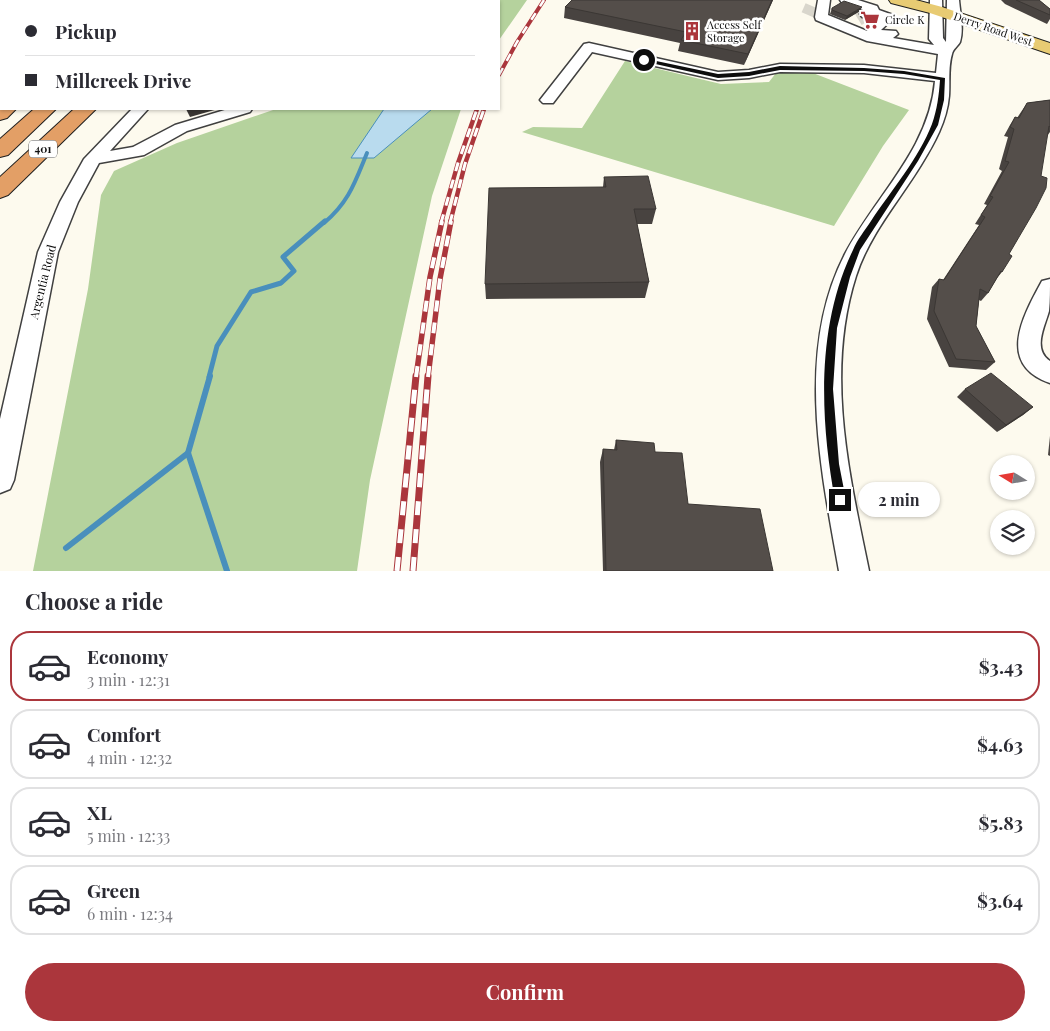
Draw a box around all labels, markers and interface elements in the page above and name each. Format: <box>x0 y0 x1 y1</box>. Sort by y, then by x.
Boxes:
street label: Derry Road West <box>952 8 1035 49</box>
supermarket icon: Circle K <box>859 9 881 31</box>
place label: Circle K <box>885 12 925 27</box>
place label: Access Self Storage <box>706 17 762 45</box>
text: Pickup <box>55 18 117 44</box>
building icon: Access Self Storage <box>681 20 703 42</box>
route start <box>633 49 655 71</box>
text: Millcreek Drive <box>55 67 191 93</box>
road number: 401 <box>29 140 57 158</box>
street label: Argentia Road <box>25 243 59 322</box>
north arrow <box>990 455 1035 500</box>
map controls <box>990 455 1035 555</box>
callout: 2 min <box>858 482 940 518</box>
route end <box>829 489 851 511</box>
text: 2 min <box>878 489 920 510</box>
button: layers <box>990 510 1035 555</box>
text: Choose a ride <box>25 586 163 616</box>
text: Economy <box>87 643 168 669</box>
icon: car <box>27 644 72 689</box>
text: $3.43 <box>979 653 1023 679</box>
text: 3 min · 12:31 <box>87 669 170 690</box>
text: Comfort <box>87 721 161 747</box>
icon: car <box>27 722 72 767</box>
text: $4.63 <box>977 731 1023 757</box>
text: 4 min · 12:32 <box>87 747 172 768</box>
text: XL <box>87 799 112 825</box>
icon: car <box>27 800 72 845</box>
text: $5.83 <box>979 809 1023 835</box>
text: 5 min · 12:33 <box>87 825 170 846</box>
text: Green <box>87 877 140 903</box>
icon: car <box>27 878 72 923</box>
text: $3.64 <box>977 887 1023 913</box>
text: 6 min · 12:34 <box>87 903 173 924</box>
button: Confirm <box>25 963 1025 1021</box>

